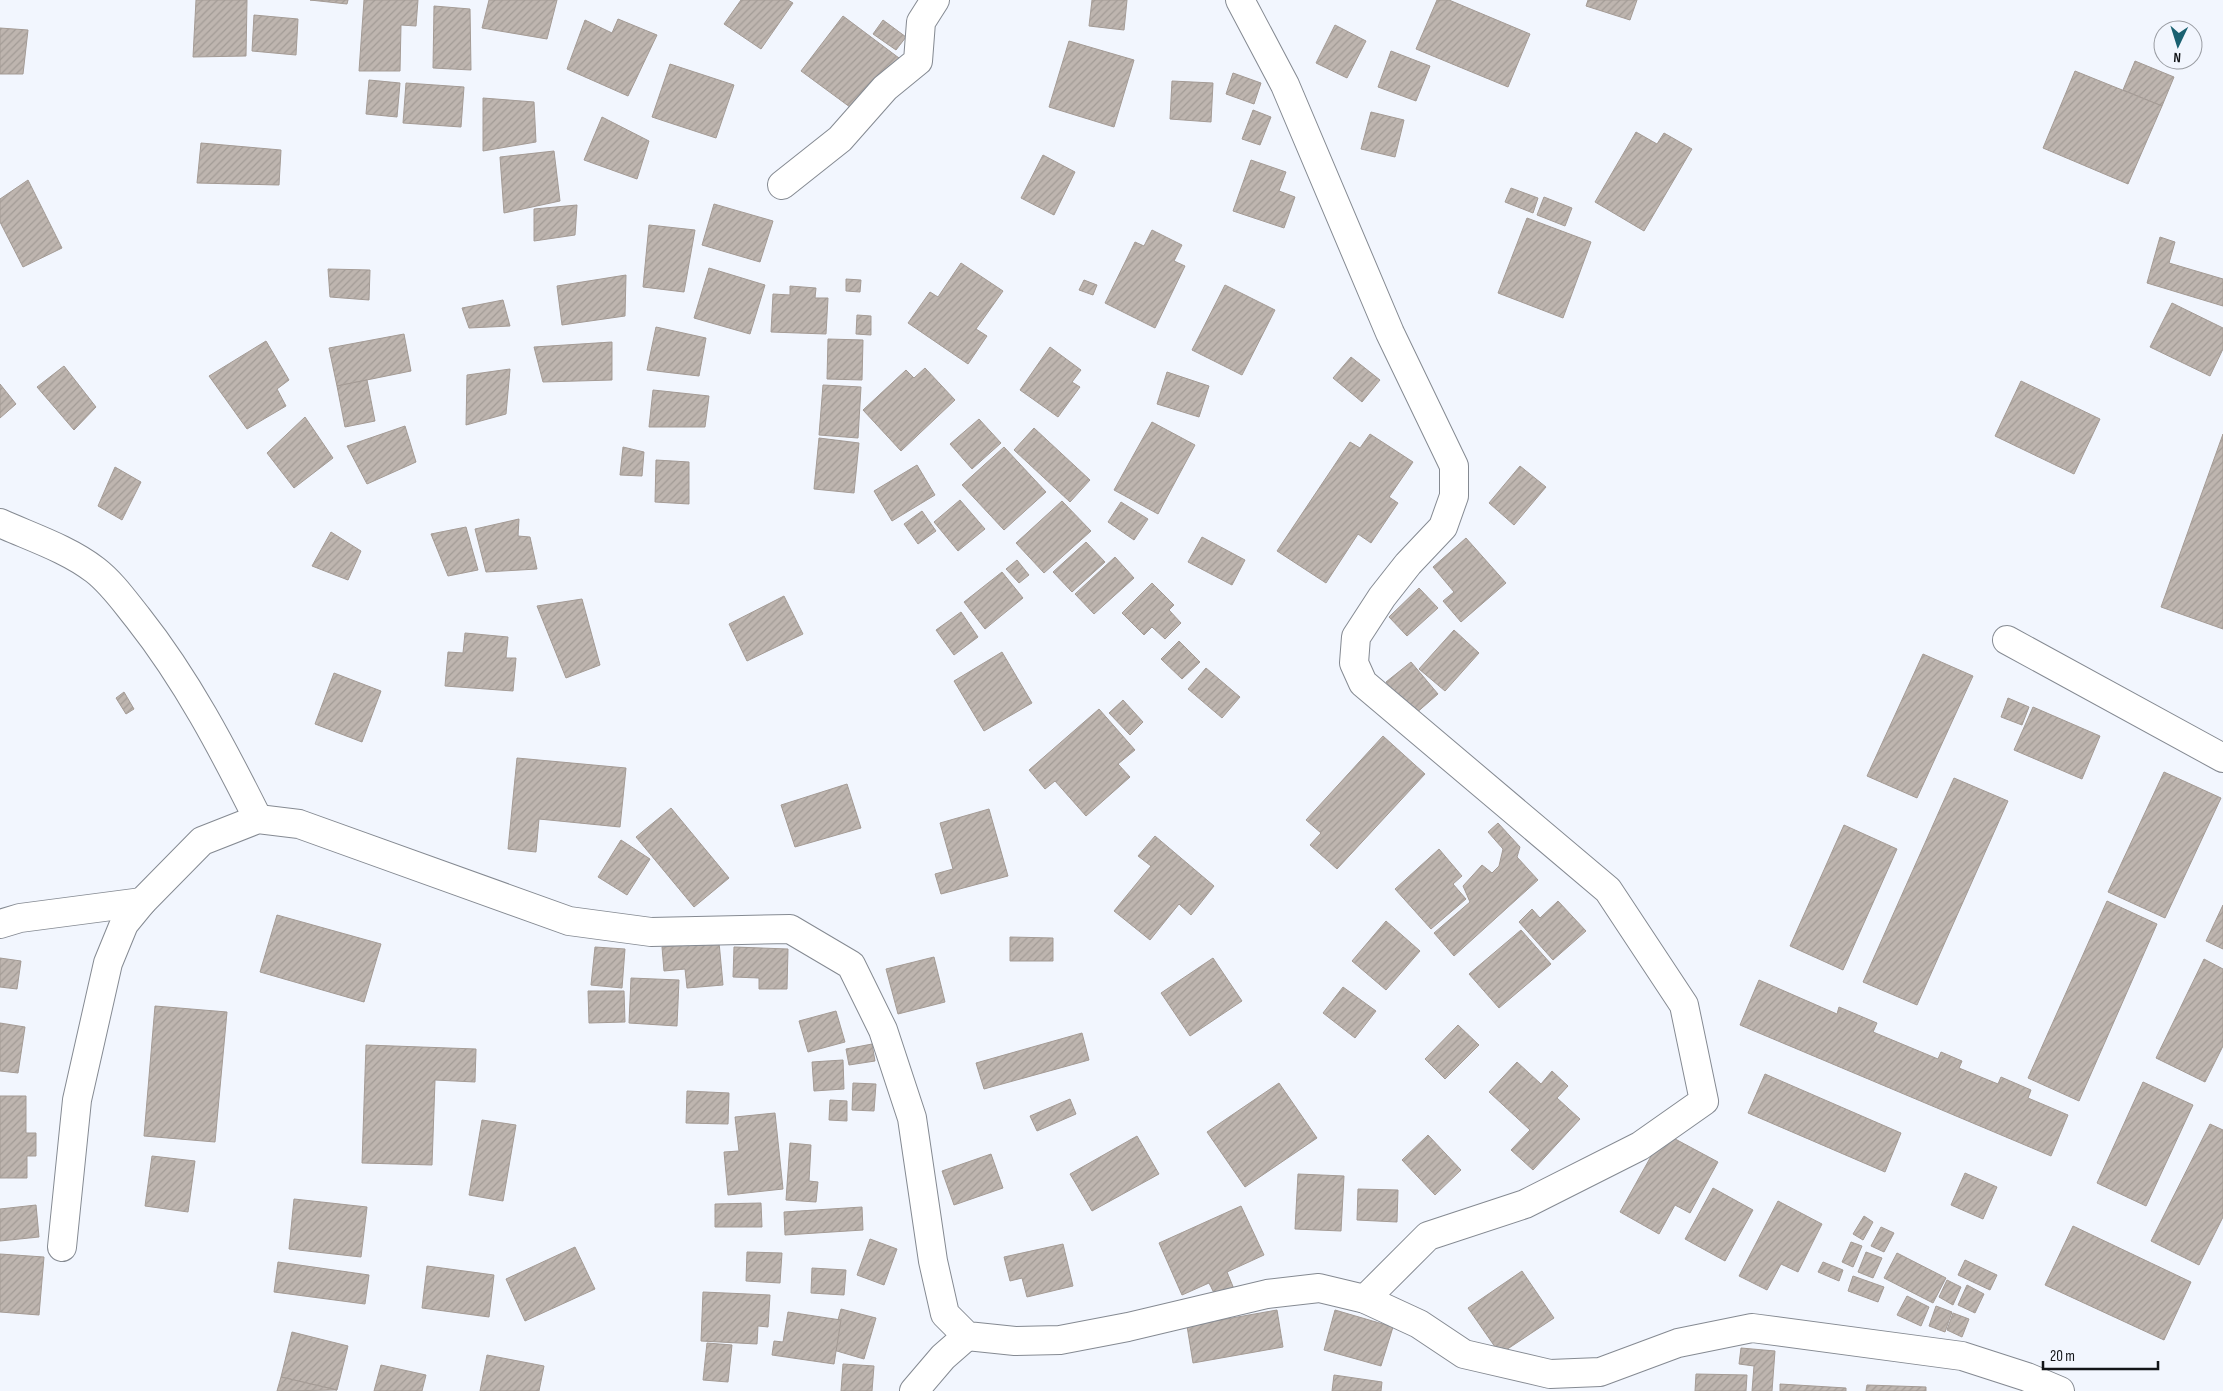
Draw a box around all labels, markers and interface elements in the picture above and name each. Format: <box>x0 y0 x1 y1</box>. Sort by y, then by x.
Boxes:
north arrow <box>2153 20 2203 70</box>
text: N <box>2173 49 2181 66</box>
scale bar <box>2043 1338 2158 1370</box>
text: 20 m <box>2050 1347 2075 1366</box>

